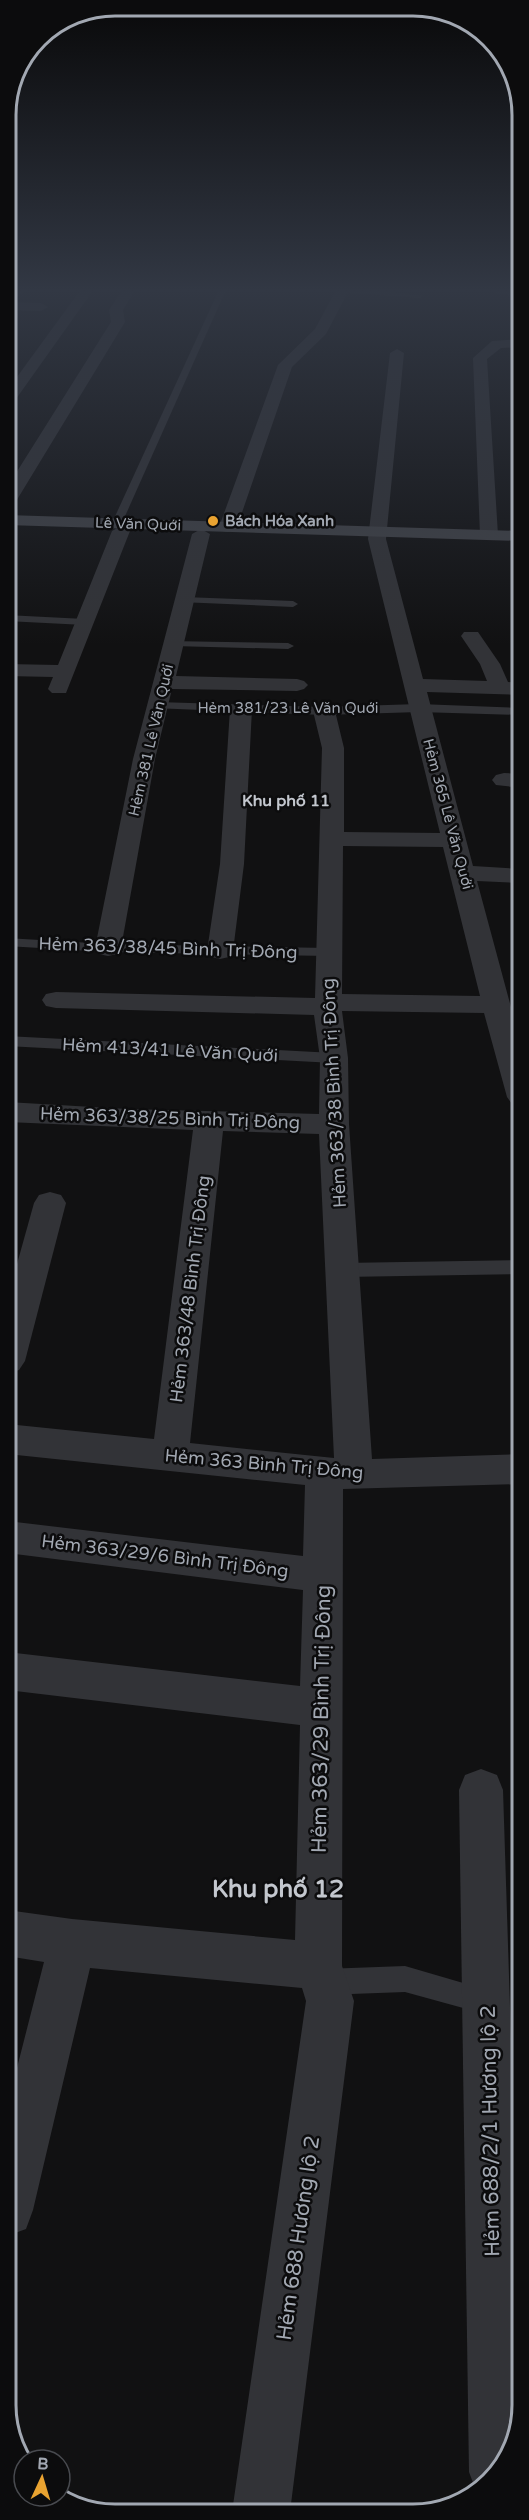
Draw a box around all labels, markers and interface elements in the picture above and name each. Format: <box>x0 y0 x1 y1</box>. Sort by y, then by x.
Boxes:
place label: Bách Hóa Xanh <box>225 512 334 530</box>
street label: Lê Văn Quới <box>95 514 181 534</box>
marker: Bách Hóa Xanh <box>206 514 220 528</box>
street label: Hẻm 381 Lê Văn Quới <box>125 662 177 818</box>
street label: Hẻm 381/23 Lê Văn Quới <box>197 699 379 717</box>
street label: Hẻm 365 Lê Văn Quới <box>419 737 477 891</box>
district label: Khu phố 11 <box>242 791 330 811</box>
street label: Hẻm 363/38/45 Bình Trị Đông <box>38 932 298 964</box>
street label: Hẻm 363/38 Bình Trị Đông <box>317 978 351 1208</box>
street label: Hẻm 413/41 Lê Văn Quới <box>61 1033 279 1067</box>
street label: Hẻm 363/38/25 Bình Trị Đông <box>40 1102 300 1134</box>
street label: Hẻm 363/48 Bình Trị Đông <box>165 1174 215 1404</box>
street label: Hẻm 363 Bình Trị Đông <box>164 1444 364 1484</box>
street label: Hẻm 363/29/6 Bình Trị Đông <box>40 1530 290 1582</box>
street label: Hẻm 363/29 Bình Trị Đông <box>307 1585 336 1853</box>
district label: Khu phố 12 <box>212 1875 344 1904</box>
street label: Hẻm 688/2/1 Hương lộ 2 <box>476 2005 505 2257</box>
street label: Hẻm 688 Hương lộ 2 <box>272 2134 325 2342</box>
north arrow <box>12 2448 72 2508</box>
text: B <box>37 2454 49 2474</box>

